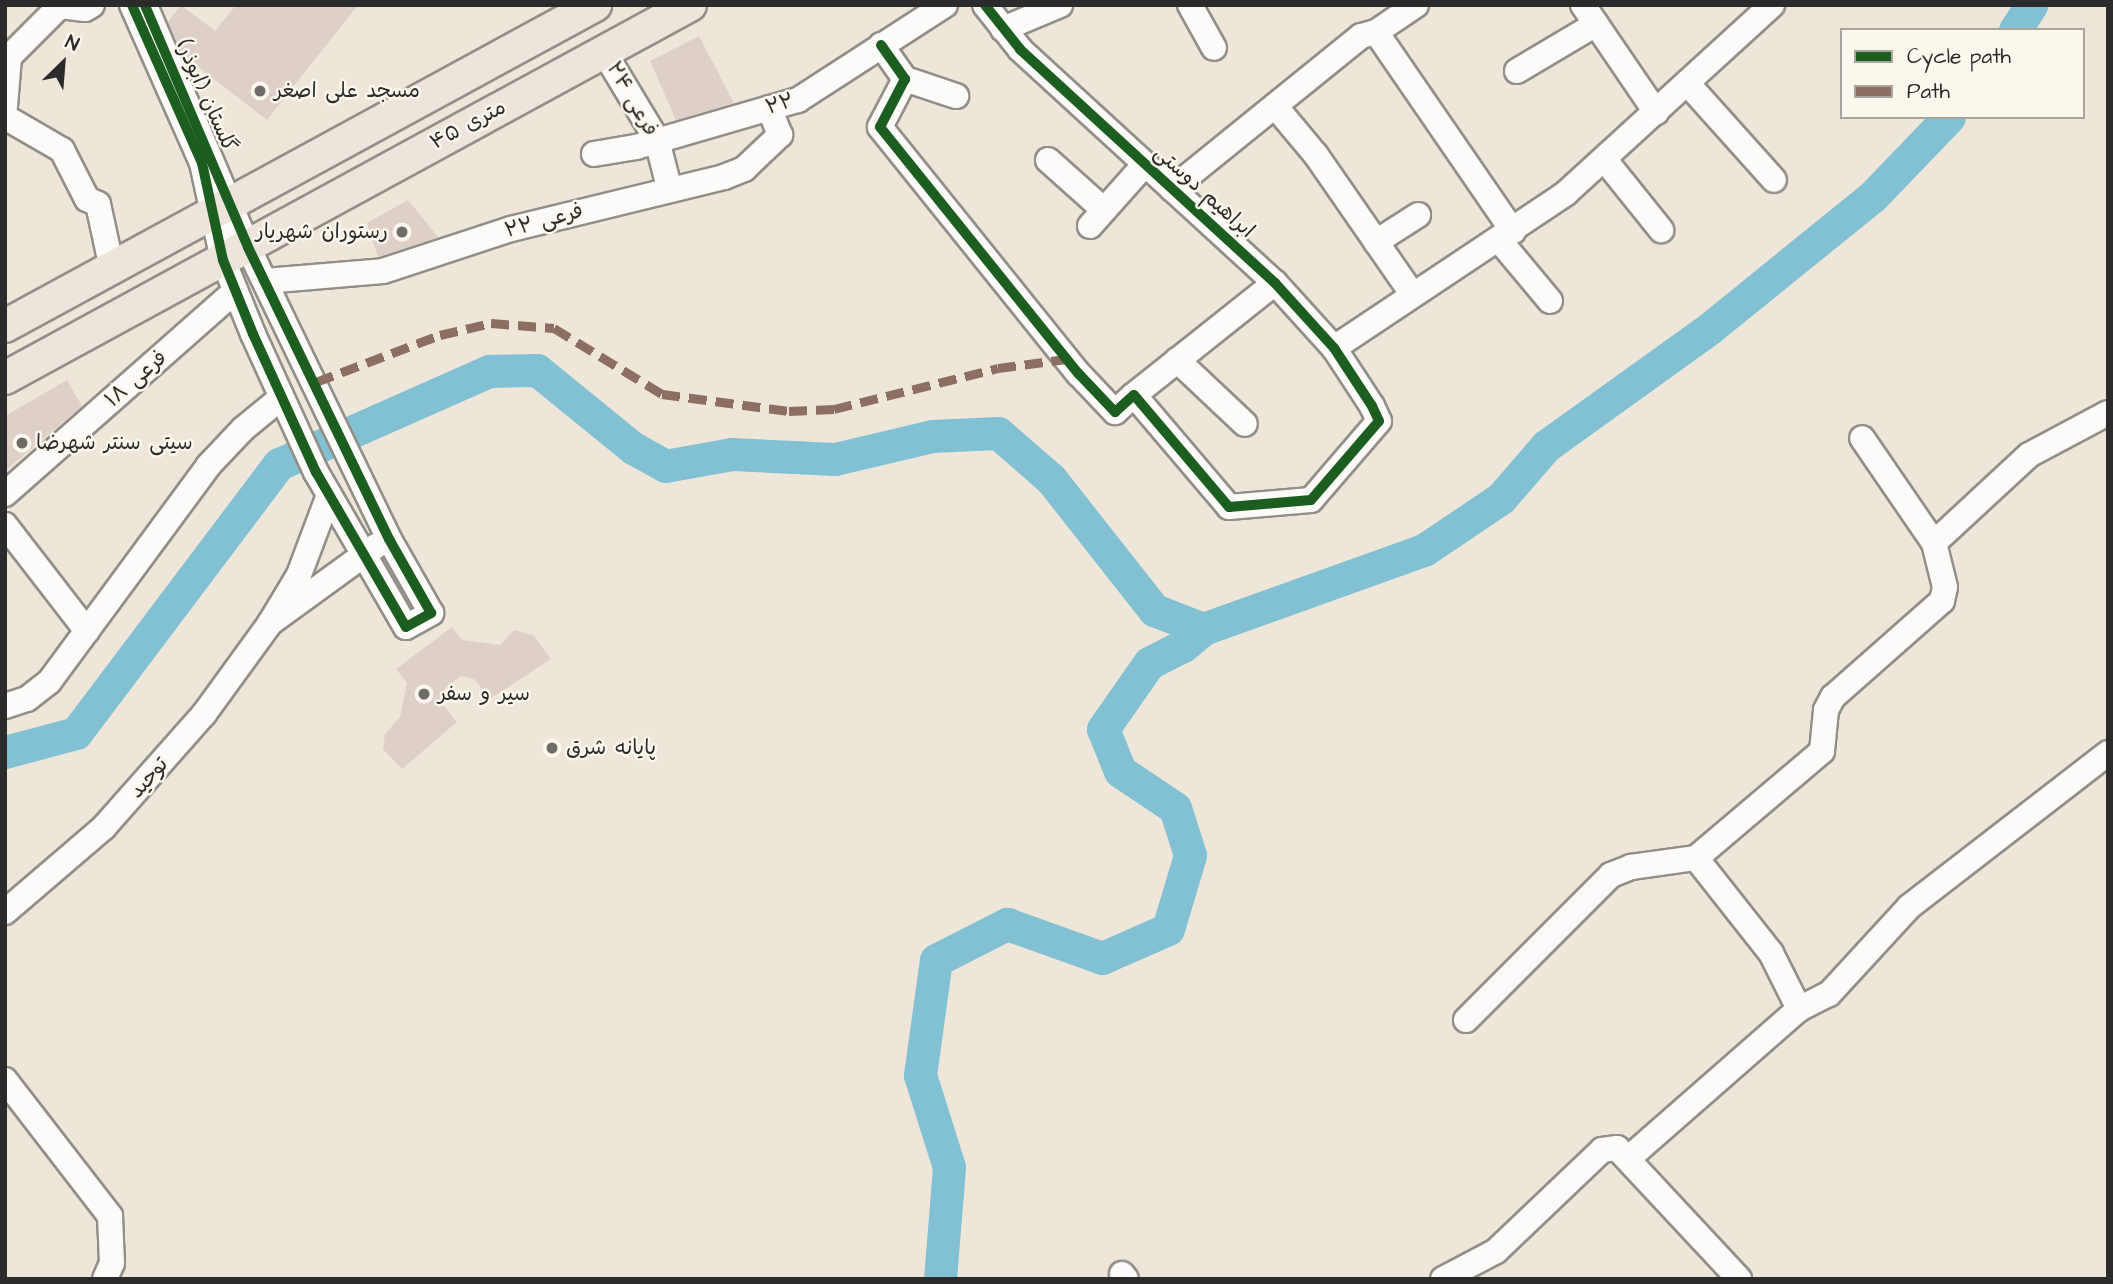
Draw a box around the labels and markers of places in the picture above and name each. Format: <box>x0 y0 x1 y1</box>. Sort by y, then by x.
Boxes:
place label: مسجد علی اصغر <box>274 78 420 104</box>
marker: مسجد علی اصغر <box>252 83 268 99</box>
place label: رستوران شهریار <box>256 219 388 245</box>
marker: رستوران شهریار <box>394 224 410 240</box>
place label: سیتی سنتر شهرضا <box>36 430 193 456</box>
marker: سیتی سنتر شهرضا <box>14 435 30 451</box>
place label: سیر و سفر <box>438 681 530 707</box>
marker: سیر و سفر <box>416 686 432 702</box>
place label: پایانه شرق <box>566 735 656 761</box>
marker: پایانه شرق <box>544 740 560 756</box>

